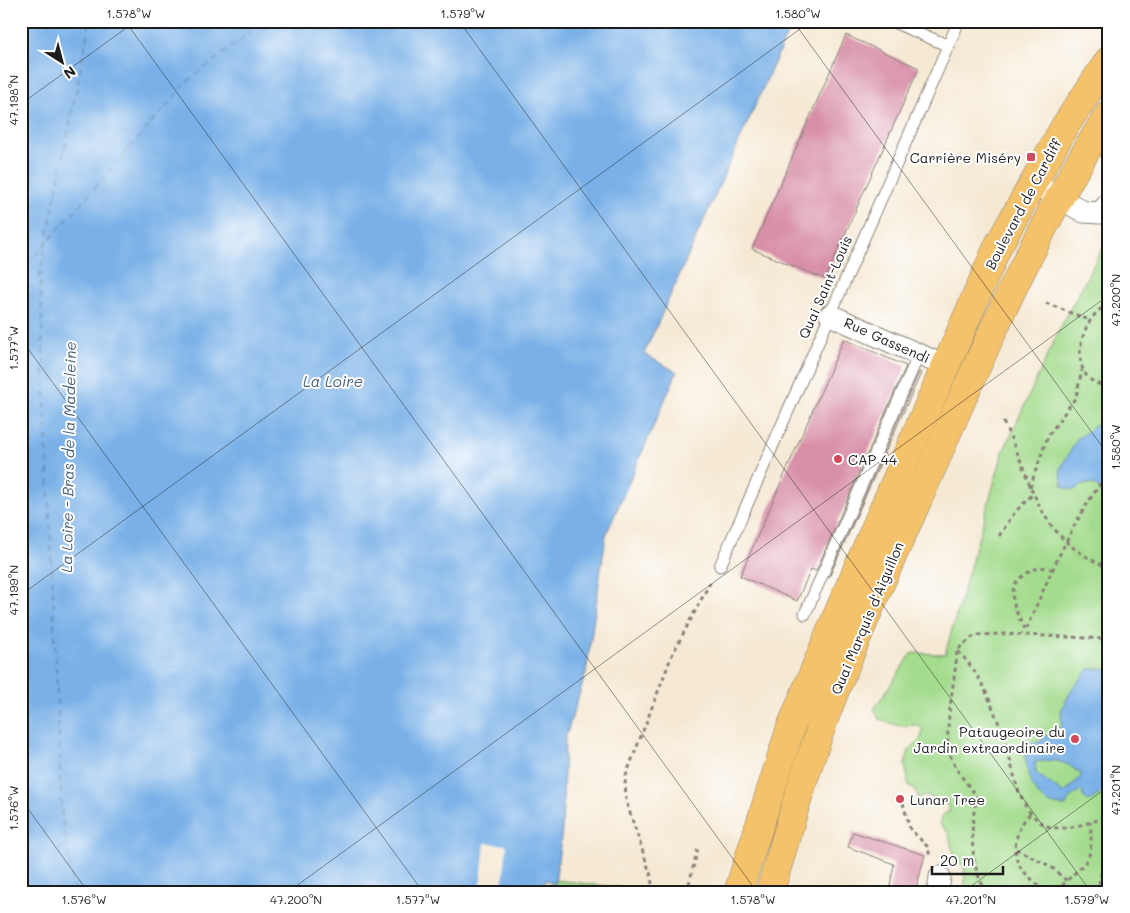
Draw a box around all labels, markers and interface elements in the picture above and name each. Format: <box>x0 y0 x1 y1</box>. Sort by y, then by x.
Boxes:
text: 1.578°W <box>106 5 152 21</box>
text: 1.579°W <box>441 5 485 21</box>
text: 1.580°W <box>775 5 821 21</box>
north arrow <box>38 38 88 88</box>
text: N <box>60 62 80 84</box>
text: 47.198°N <box>5 75 21 125</box>
street label: Boulevard de Cardiff <box>981 135 1066 273</box>
place label: Carrière Miséry <box>910 148 1021 167</box>
marker: Carrière Miséry <box>1025 151 1037 163</box>
street label: Quai Saint-Louis <box>794 232 856 342</box>
text: 47.200°N <box>1107 274 1123 326</box>
street label: Rue Gassendi <box>841 313 933 367</box>
text: 1.577°W <box>5 326 21 370</box>
water label: La Loire - Bras de la Madeleine <box>56 341 80 573</box>
water label: La Loire <box>303 371 363 391</box>
text: 1.580°W <box>1107 424 1123 470</box>
place label: CAP 44 <box>848 450 898 469</box>
marker: CAP 44 <box>832 453 844 465</box>
street label: Quai Marquis d'Aiguillon <box>826 539 908 697</box>
text: 47.199°N <box>5 565 21 615</box>
place label: Pataugeoire du Jardin extraordinaire <box>914 722 1065 757</box>
marker: Pataugeoire du Jardin extraordinaire <box>1069 733 1081 745</box>
text: 47.201°N <box>1107 765 1123 815</box>
text: 1.576°W <box>5 786 21 831</box>
place label: Lunar Tree <box>910 790 985 809</box>
marker: Lunar Tree <box>894 793 906 805</box>
scale bar <box>932 843 1004 875</box>
text: 20 m <box>940 850 974 870</box>
text: 1.576°W <box>62 891 107 907</box>
text: 47.200°N <box>270 891 322 907</box>
text: 1.577°W <box>396 891 440 907</box>
text: 1.578°W <box>730 891 776 907</box>
text: 47.201°N <box>946 891 996 907</box>
text: 1.579°W <box>1065 891 1109 907</box>

